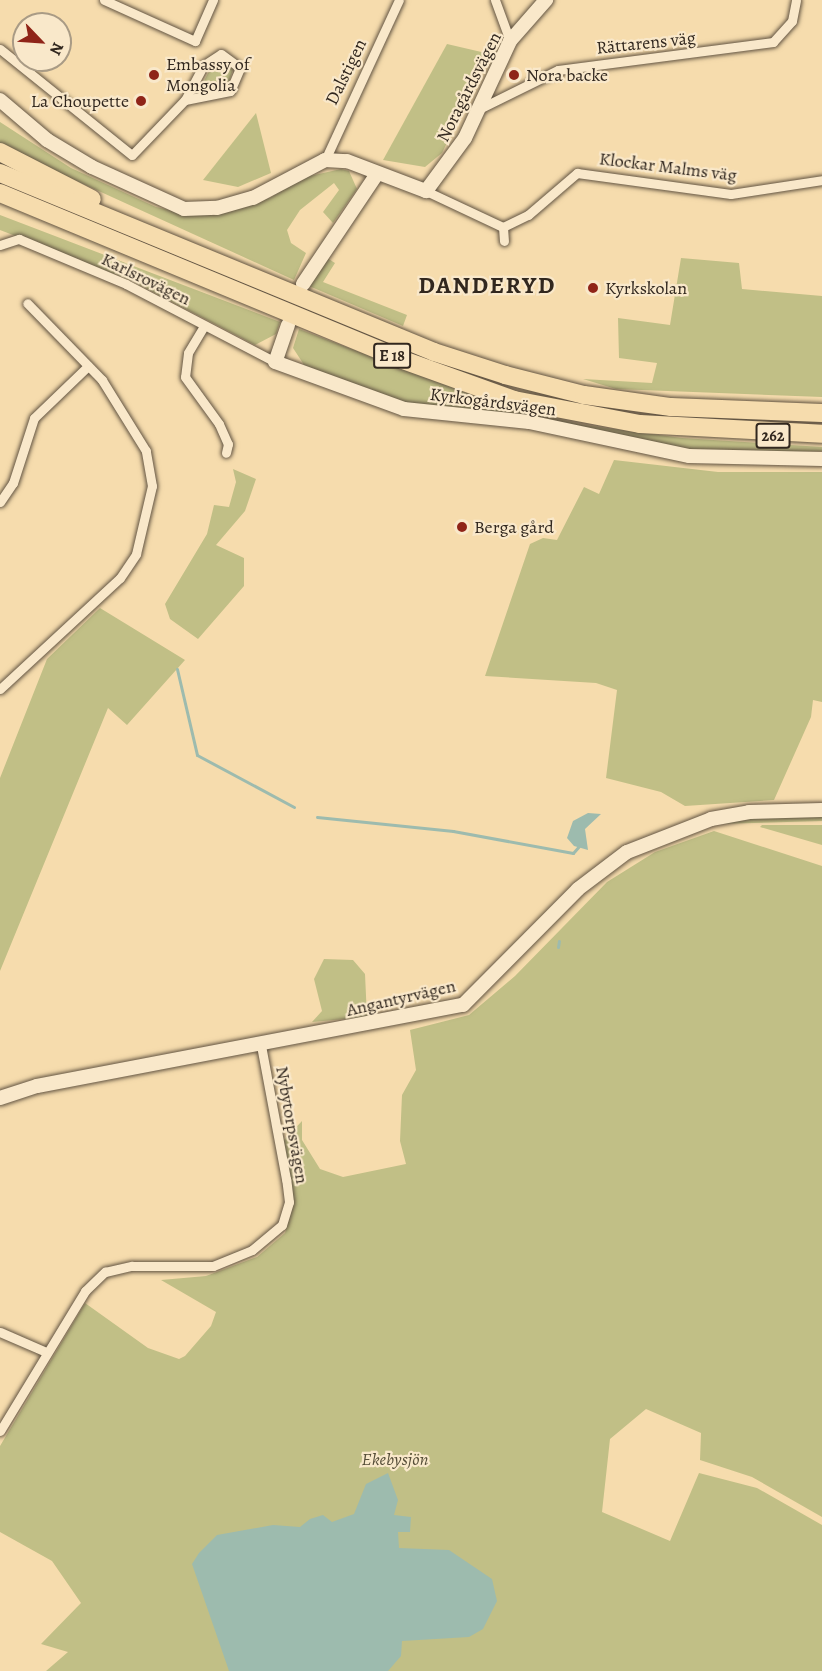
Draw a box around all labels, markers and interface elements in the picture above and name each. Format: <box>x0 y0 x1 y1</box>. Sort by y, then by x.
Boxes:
north arrow <box>12 12 72 72</box>
street label: Rättarens väg <box>595 27 697 59</box>
street label: Noragårdsvägen <box>432 28 506 146</box>
street label: Dalstigen <box>321 36 371 108</box>
text: N <box>44 39 69 59</box>
place label: Embassy of Mongolia <box>166 54 250 97</box>
place label: Nora backe <box>526 64 608 86</box>
marker: Embassy of Mongolia <box>147 68 161 82</box>
marker: Nora backe <box>507 68 521 82</box>
place label: La Choupette <box>31 90 129 112</box>
marker: La Choupette <box>134 94 148 108</box>
street label: Klockar Malms väg <box>598 148 738 186</box>
street label: Karlsrovägen <box>98 248 194 310</box>
district label: DANDERYD <box>418 272 556 300</box>
place label: Kyrkskolan <box>605 277 687 299</box>
marker: Kyrkskolan <box>586 281 600 295</box>
road number: E 18 <box>372 343 412 369</box>
street label: Kyrkogårdsvägen <box>429 384 557 420</box>
road number: 262 <box>755 423 791 449</box>
place label: Berga gård <box>474 516 554 538</box>
marker: Berga gård <box>455 520 469 534</box>
street label: Angantyrvägen <box>344 975 458 1021</box>
street label: Nybytorpsvägen <box>271 1065 313 1185</box>
park label: Ekebysjön <box>362 1448 428 1470</box>

